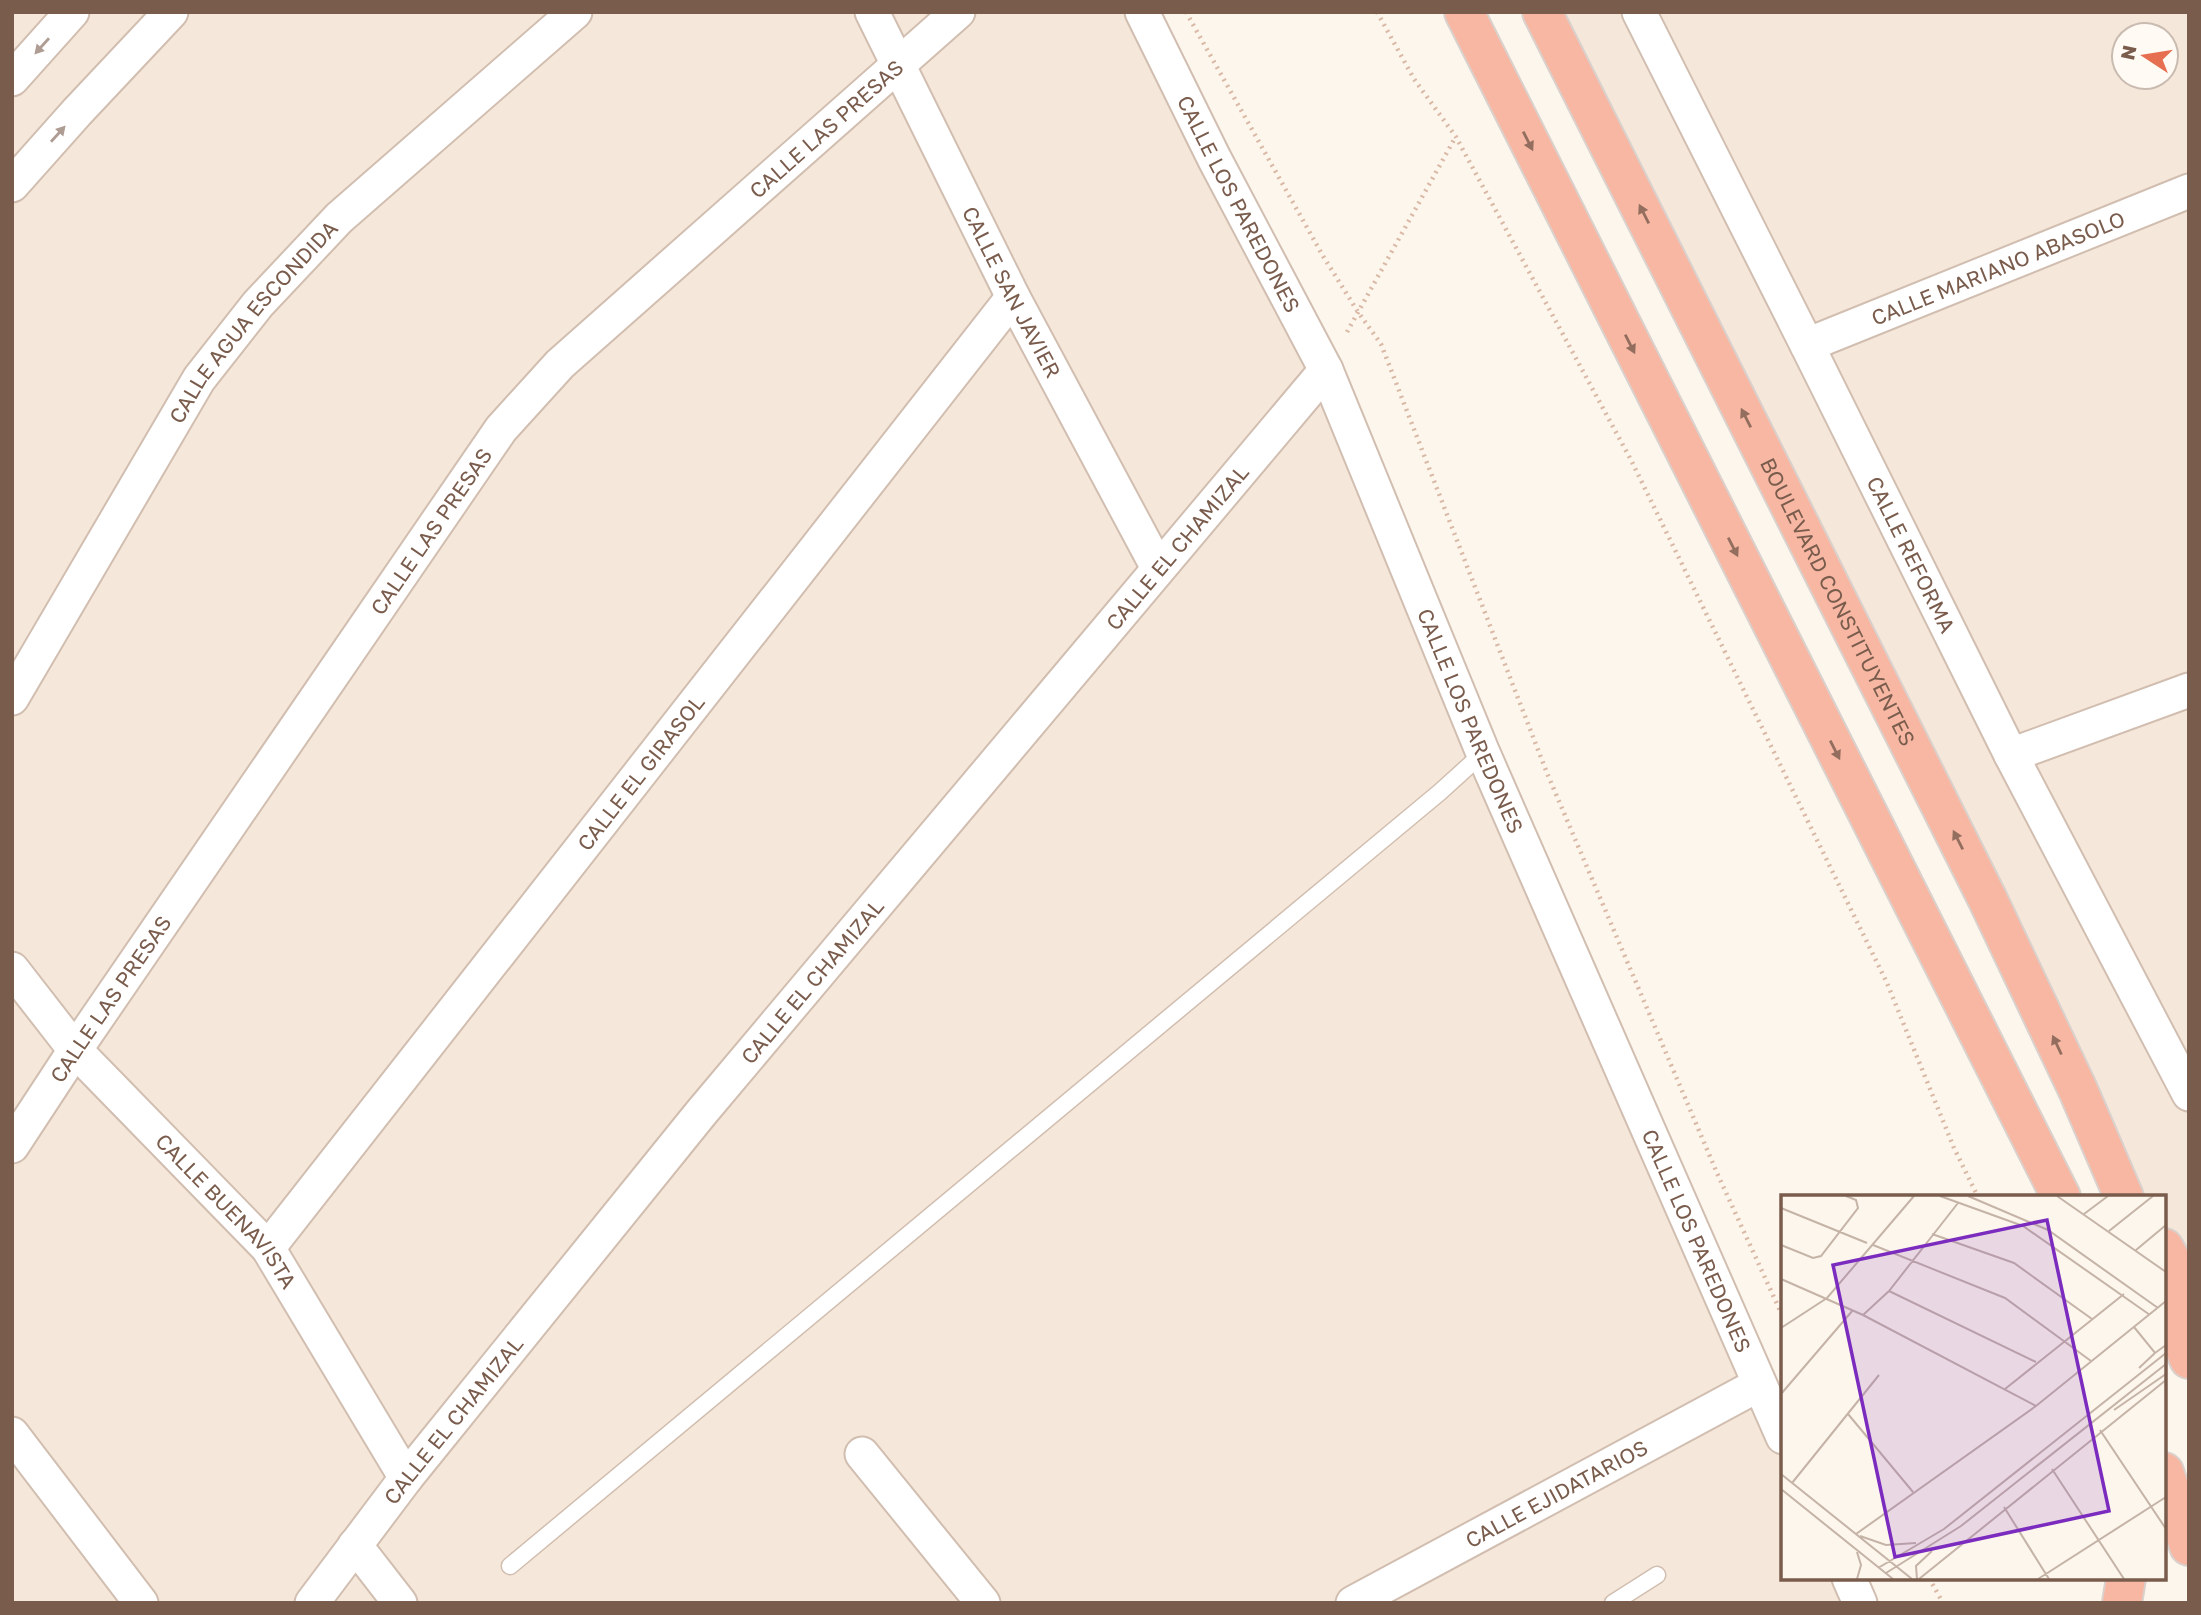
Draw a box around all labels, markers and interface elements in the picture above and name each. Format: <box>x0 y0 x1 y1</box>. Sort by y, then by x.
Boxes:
north arrow <box>2110 21 2180 91</box>
one-way arrow <box>35 37 50 54</box>
text: N <box>2115 43 2141 62</box>
street label: CALLE LAS PRESAS <box>744 54 908 203</box>
street label: CALLE LOS PAREDONES <box>1172 91 1306 317</box>
one-way arrow <box>49 126 65 143</box>
one-way arrow <box>1522 131 1533 151</box>
street label: CALLE SAN JAVIER <box>957 202 1067 382</box>
one-way arrow <box>1638 204 1650 224</box>
street label: CALLE MARIANO ABASOLO <box>1867 205 2129 331</box>
street label: CALLE AGUA ESCONDIDA <box>163 215 343 428</box>
one-way arrow <box>1625 334 1636 354</box>
one-way arrow <box>1740 408 1751 428</box>
street label: CALLE LAS PRESAS <box>365 443 497 620</box>
street label: BOULEVARD CONSTITUYENTES <box>1755 453 1921 750</box>
street label: CALLE EL CHAMIZAL <box>1100 459 1254 635</box>
street label: CALLE REFORMA <box>1861 472 1961 637</box>
one-way arrow <box>1727 537 1738 557</box>
street label: CALLE LOS PAREDONES <box>1412 605 1529 837</box>
street label: CALLE EL GIRASOL <box>571 689 709 856</box>
one-way arrow <box>1830 740 1841 760</box>
one-way arrow <box>1952 830 1963 850</box>
street label: CALLE EL CHAMIZAL <box>735 893 889 1069</box>
street label: CALLE LAS PRESAS <box>44 910 176 1087</box>
one-way arrow <box>2051 1035 2062 1055</box>
street label: CALLE LOS PAREDONES <box>1637 1125 1757 1356</box>
street label: CALLE BUENAVISTA <box>151 1128 302 1293</box>
inset map <box>1781 1195 2166 1580</box>
street label: CALLE EL CHAMIZAL <box>378 1331 528 1509</box>
street label: CALLE EJIDATARIOS <box>1461 1434 1652 1553</box>

